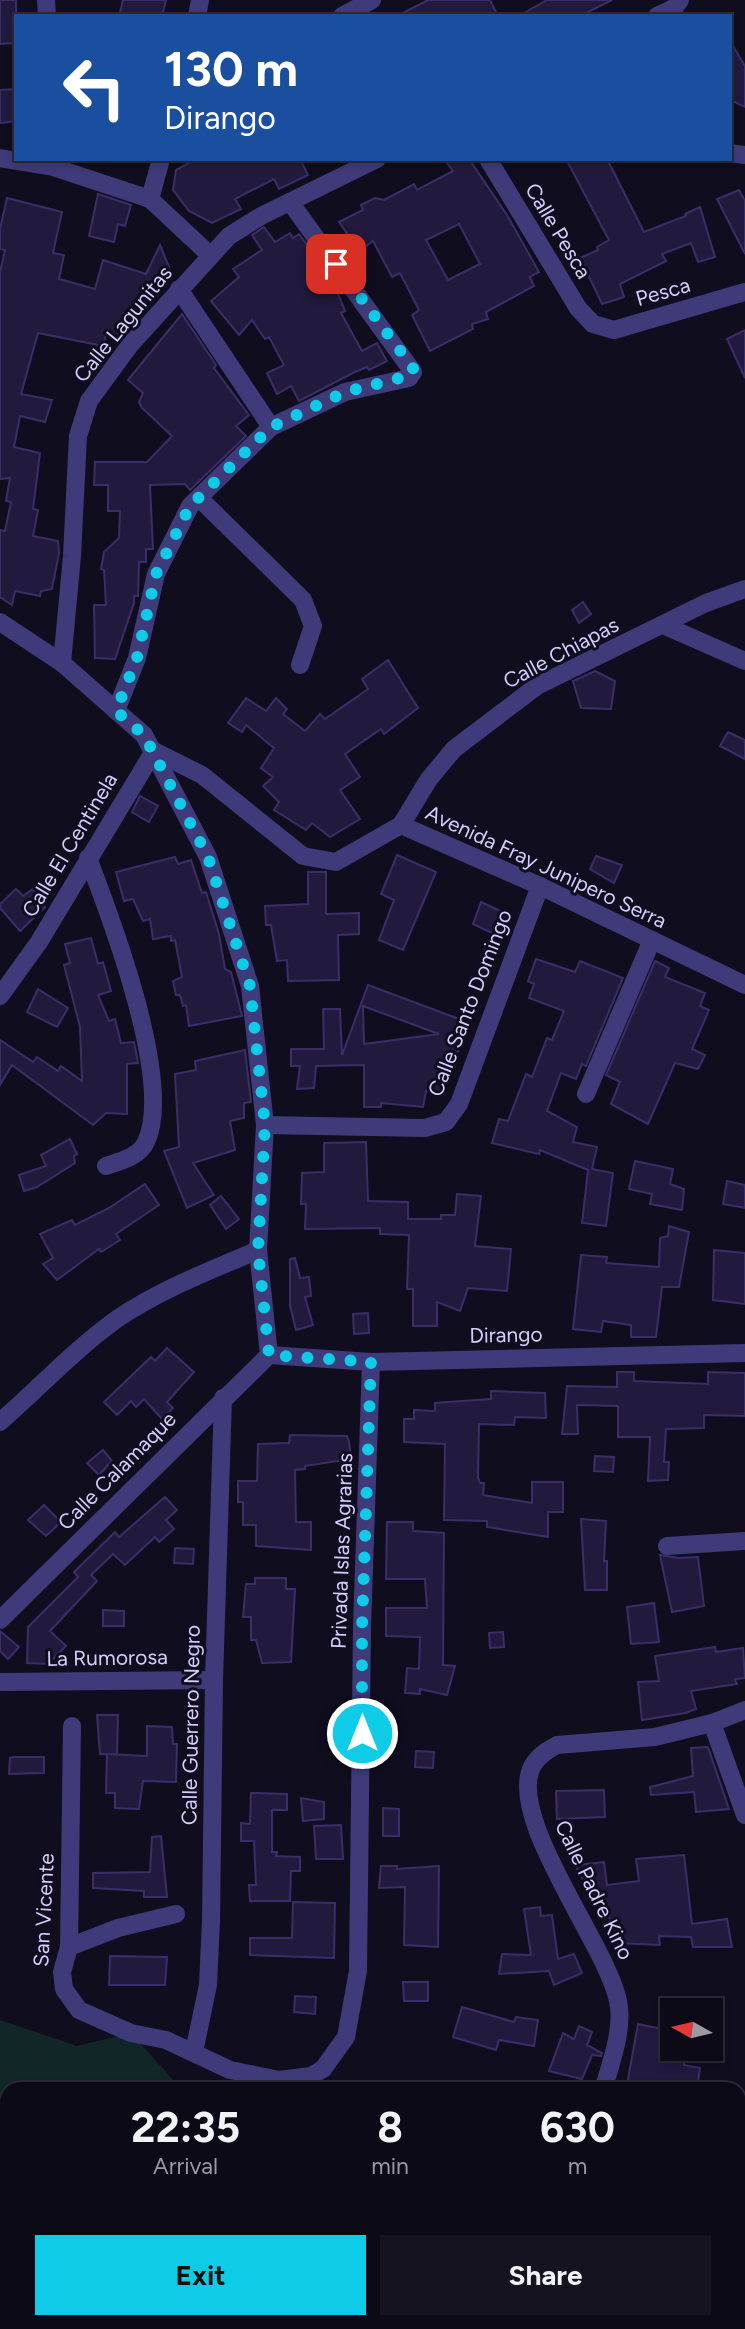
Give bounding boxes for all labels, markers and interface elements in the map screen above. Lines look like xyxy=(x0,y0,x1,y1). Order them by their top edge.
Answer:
text: 130 m xyxy=(164,39,298,98)
icon: left xyxy=(49,42,140,133)
text: Dirango xyxy=(164,99,276,137)
street label: Calle Pesca xyxy=(520,178,597,283)
pin xyxy=(306,234,366,294)
icon: arrive xyxy=(317,245,355,283)
street label: Calle Lagunitas xyxy=(68,260,177,387)
street label: Pesca xyxy=(633,272,693,311)
street label: Calle Chiapas xyxy=(499,612,623,693)
street label: Calle El Centinela xyxy=(17,768,122,921)
street label: Avenida Fray Junipero Serra xyxy=(422,800,671,933)
street label: Calle Santo Domingo xyxy=(422,906,517,1100)
street label: Dirango xyxy=(469,1321,543,1348)
street label: Calle Calamaque xyxy=(52,1406,181,1535)
street label: Privada Islas Agrarias xyxy=(326,1453,357,1649)
street label: Calle Guerrero Negro xyxy=(176,1625,205,1825)
street label: La Rumorosa xyxy=(46,1644,168,1671)
position arrow xyxy=(325,1696,399,1770)
street label: Calle Padre Kino xyxy=(550,1816,639,1964)
street label: San Vicente xyxy=(28,1852,59,1967)
north arrow xyxy=(660,1998,723,2062)
map controls xyxy=(660,1998,723,2061)
text: 22:35 xyxy=(131,2102,240,2153)
text: 8 xyxy=(377,2102,403,2153)
text: 630 xyxy=(540,2102,615,2153)
text: Arrival xyxy=(153,2152,218,2180)
text: min xyxy=(371,2152,409,2180)
text: m xyxy=(568,2152,587,2180)
button: Exit xyxy=(35,2235,366,2315)
button: Share xyxy=(380,2235,711,2315)

